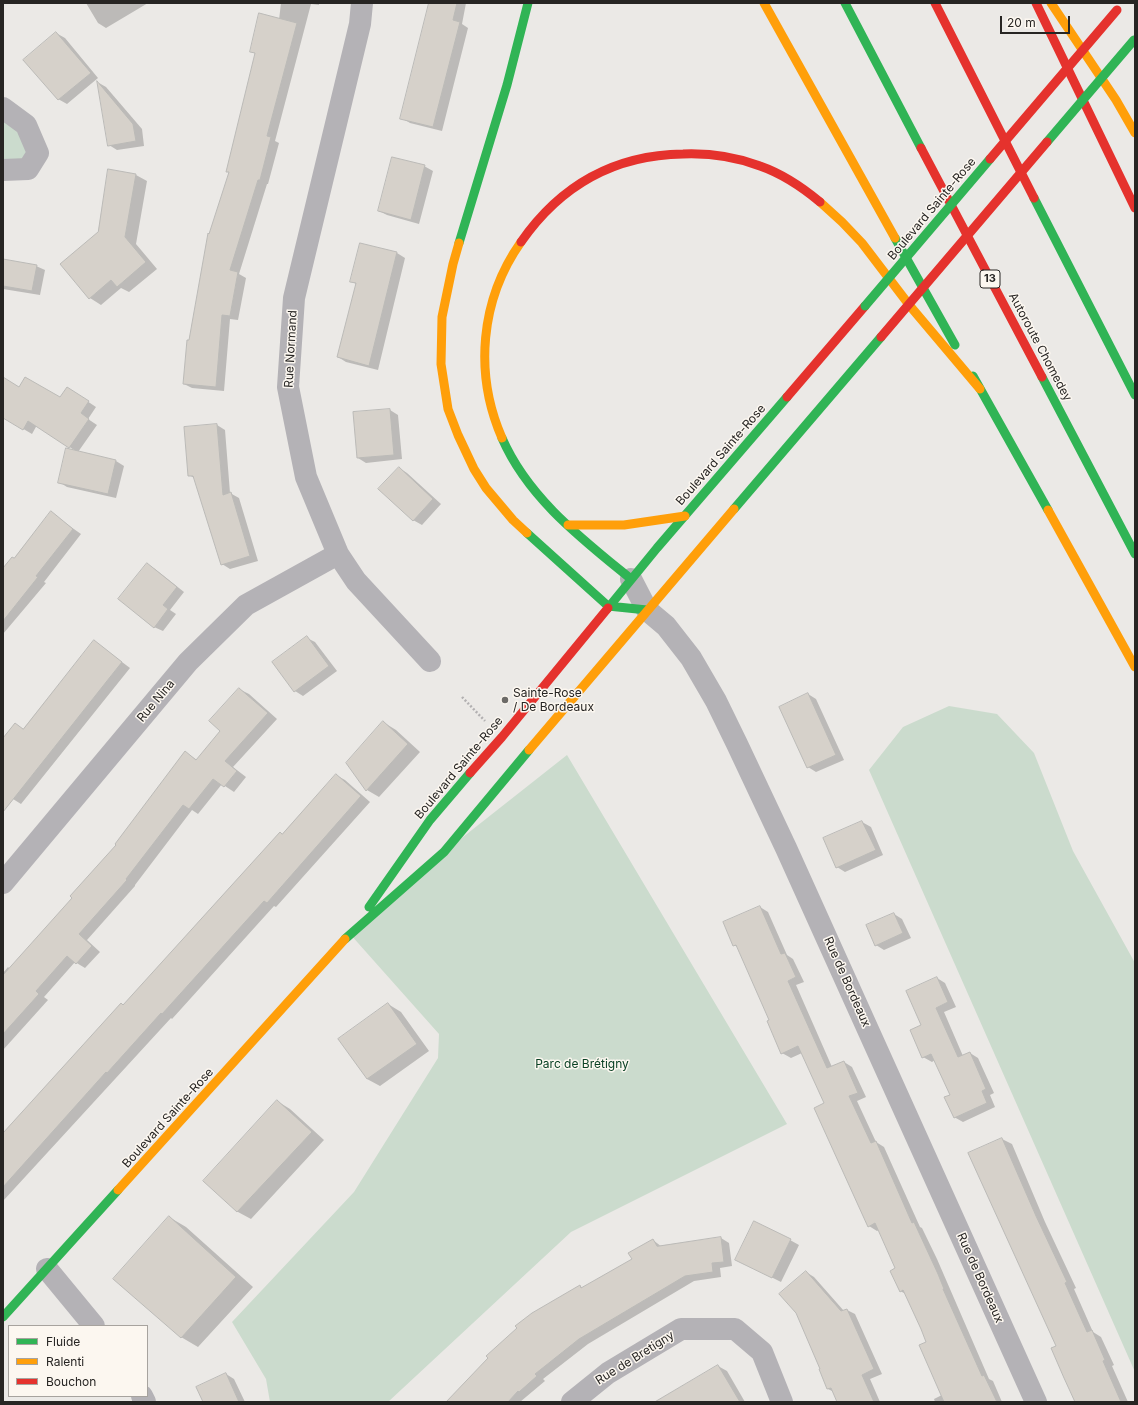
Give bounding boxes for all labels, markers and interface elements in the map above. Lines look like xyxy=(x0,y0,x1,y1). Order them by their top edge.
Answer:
scale bar xyxy=(1002,8,1072,34)
text: 20 m xyxy=(1007,15,1036,30)
street label: Boulevard Sainte-Rose xyxy=(885,155,979,263)
road number: 13 xyxy=(980,270,1000,288)
street label: Autoroute Chomedey xyxy=(1005,290,1075,404)
street label: Rue Normand xyxy=(282,310,300,388)
street label: Boulevard Sainte-Rose xyxy=(673,402,769,508)
street label: Rue Nina xyxy=(134,677,178,725)
place label: Sainte-Rose / De Bordeaux xyxy=(513,686,594,714)
marker: Sainte-Rose / De Bordeaux xyxy=(500,695,510,705)
street label: Boulevard Sainte-Rose xyxy=(412,714,506,822)
street label: Rue de Bordeaux xyxy=(821,935,873,1029)
park label: Parc de Brétigny xyxy=(535,1057,629,1071)
street label: Boulevard Sainte-Rose xyxy=(119,1065,217,1171)
street label: Rue de Bordeaux xyxy=(954,1231,1006,1325)
legend xyxy=(8,1325,148,1397)
street label: Rue de Bretigny xyxy=(593,1328,677,1388)
text: Fluide xyxy=(46,1334,80,1349)
text: Ralenti xyxy=(46,1354,84,1369)
text: Bouchon xyxy=(46,1374,96,1389)

